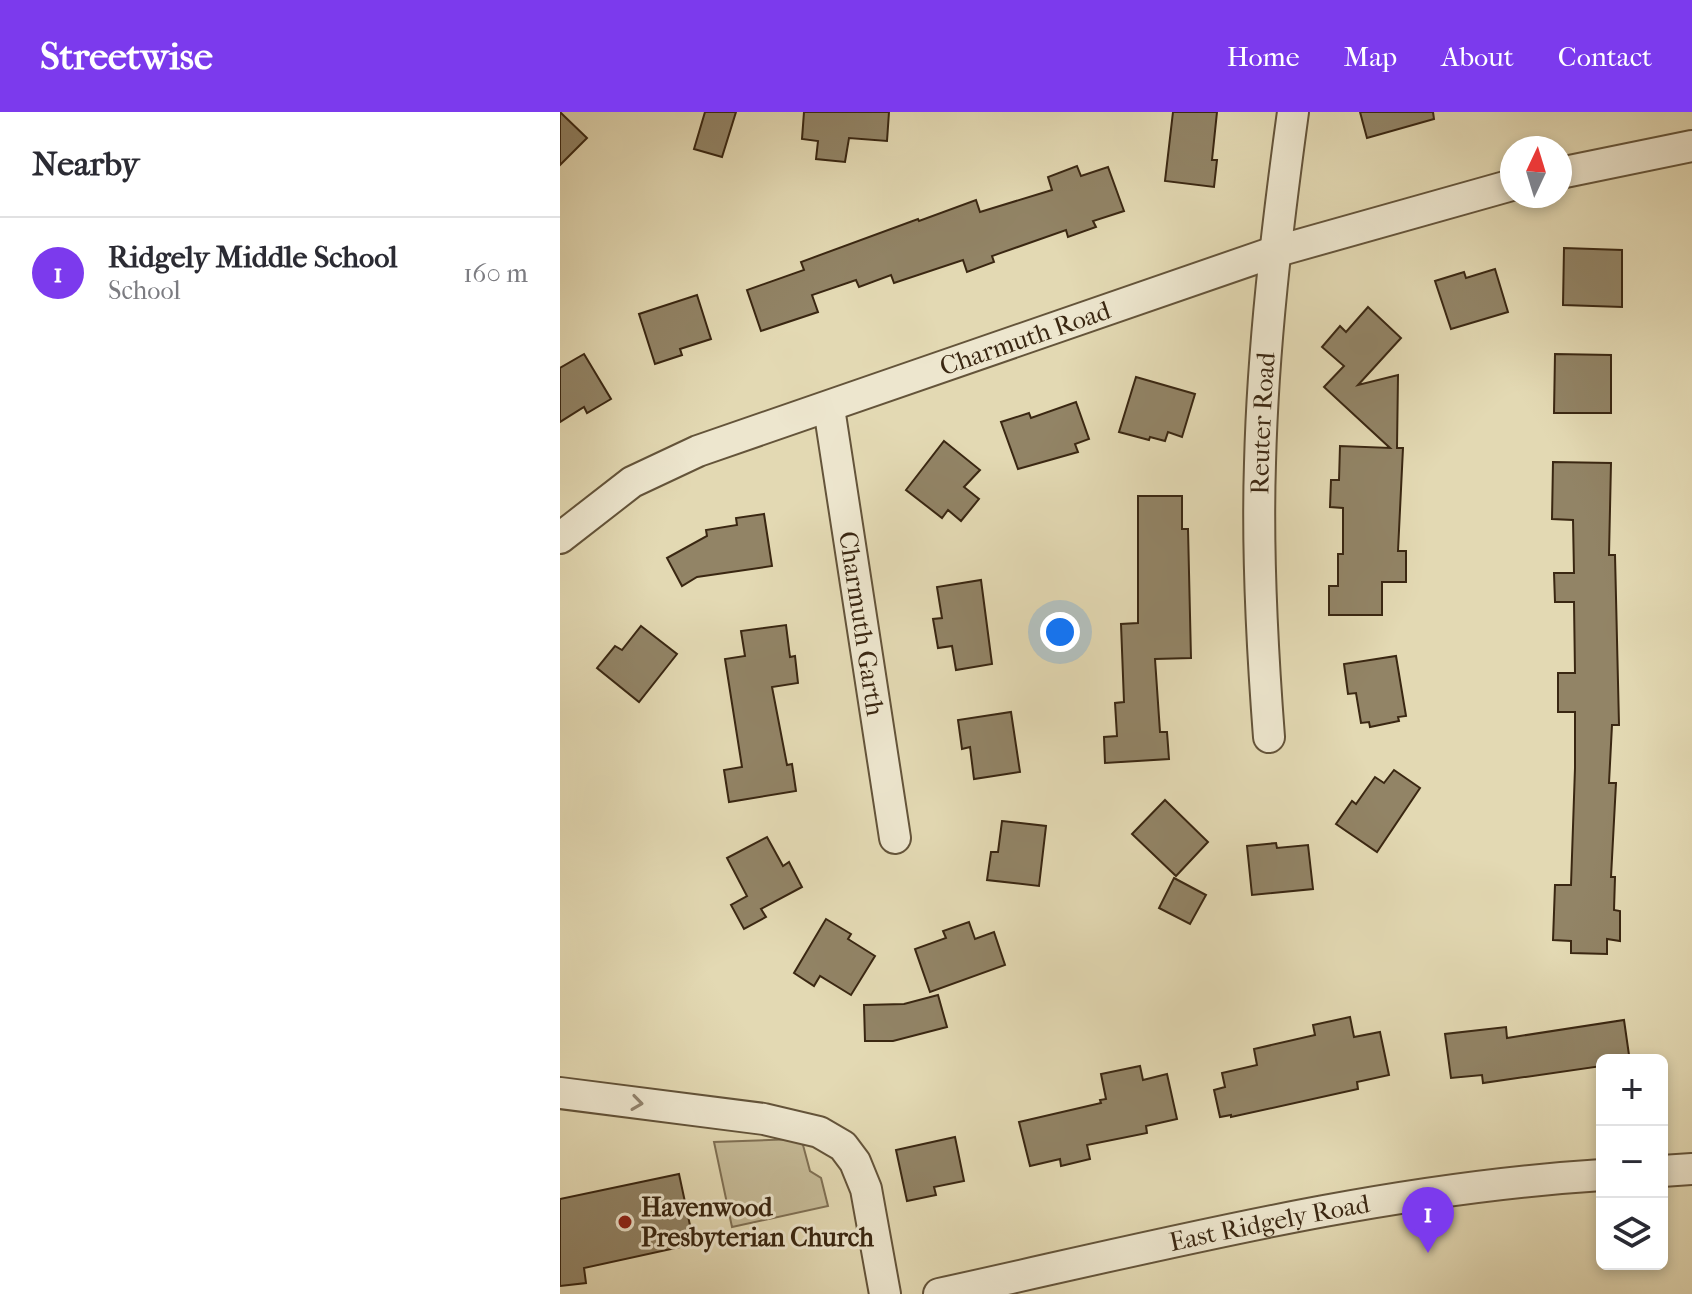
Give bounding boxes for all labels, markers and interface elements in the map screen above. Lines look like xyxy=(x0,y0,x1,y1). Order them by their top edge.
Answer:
text: Streetwise xyxy=(40,34,213,79)
text: Home xyxy=(1227,40,1300,73)
text: Map xyxy=(1344,40,1397,73)
text: About xyxy=(1441,40,1514,73)
text: Contact xyxy=(1558,40,1652,73)
north arrow xyxy=(1500,136,1572,208)
text: Nearby xyxy=(32,144,139,184)
text: Ridgely Middle School xyxy=(108,240,397,275)
text: 1 xyxy=(53,258,63,289)
text: 160 m xyxy=(463,258,528,289)
text: School xyxy=(108,275,181,306)
street label: Charmuth Road xyxy=(935,294,1115,382)
street label: Reuter Road xyxy=(1244,350,1281,495)
street label: Charmuth Garth xyxy=(833,529,892,718)
your location xyxy=(1040,612,1080,652)
map controls xyxy=(1596,1054,1668,1270)
button: + xyxy=(1596,1054,1668,1126)
one-way arrow xyxy=(630,1094,644,1111)
button: − xyxy=(1596,1126,1668,1198)
pin: 1 xyxy=(1402,1187,1454,1253)
street label: East Ridgely Road xyxy=(1166,1188,1373,1258)
place label: Havenwood Presbyterian Church xyxy=(641,1192,874,1253)
button: layers xyxy=(1596,1198,1668,1270)
marker: Havenwood Presbyterian Church xyxy=(616,1213,634,1231)

